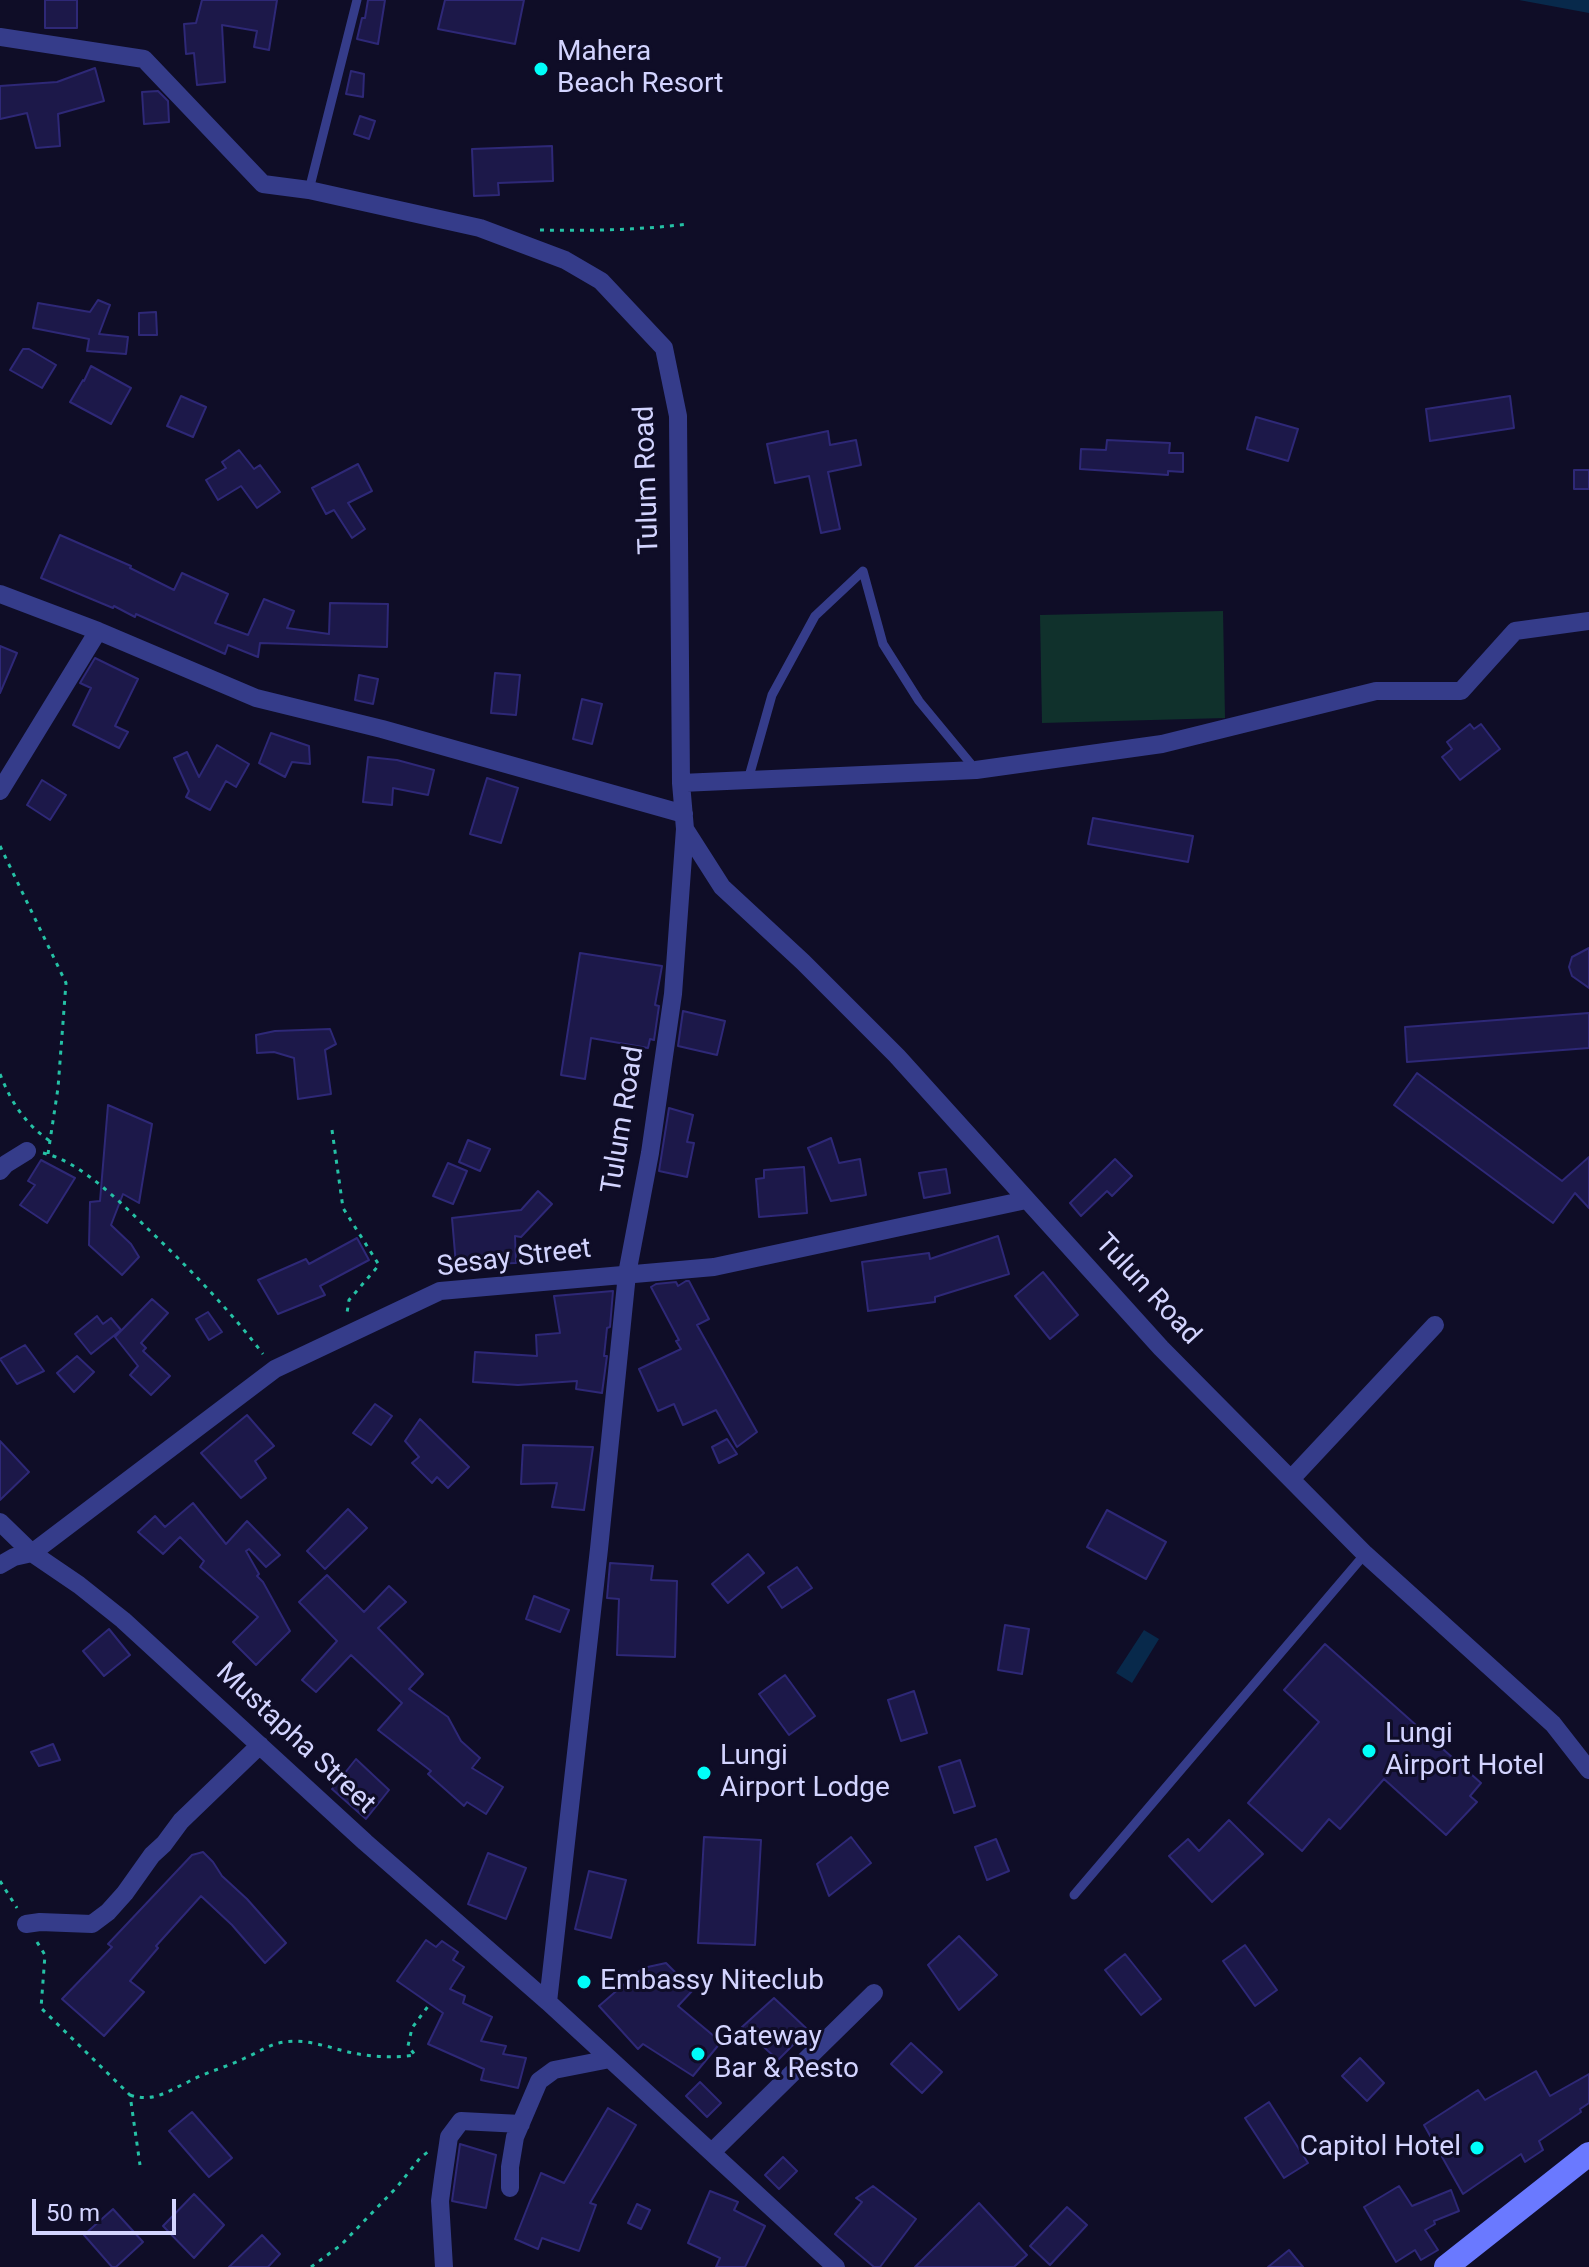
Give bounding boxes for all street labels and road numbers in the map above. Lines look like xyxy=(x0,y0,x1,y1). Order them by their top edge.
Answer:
street label: Tulum Road xyxy=(629,405,667,555)
street label: Tulum Road xyxy=(596,1044,652,1196)
street label: Tulun Road xyxy=(1087,1227,1207,1353)
street label: Sesay Street xyxy=(435,1233,593,1285)
street label: Mustapha Street xyxy=(208,1656,382,1822)

